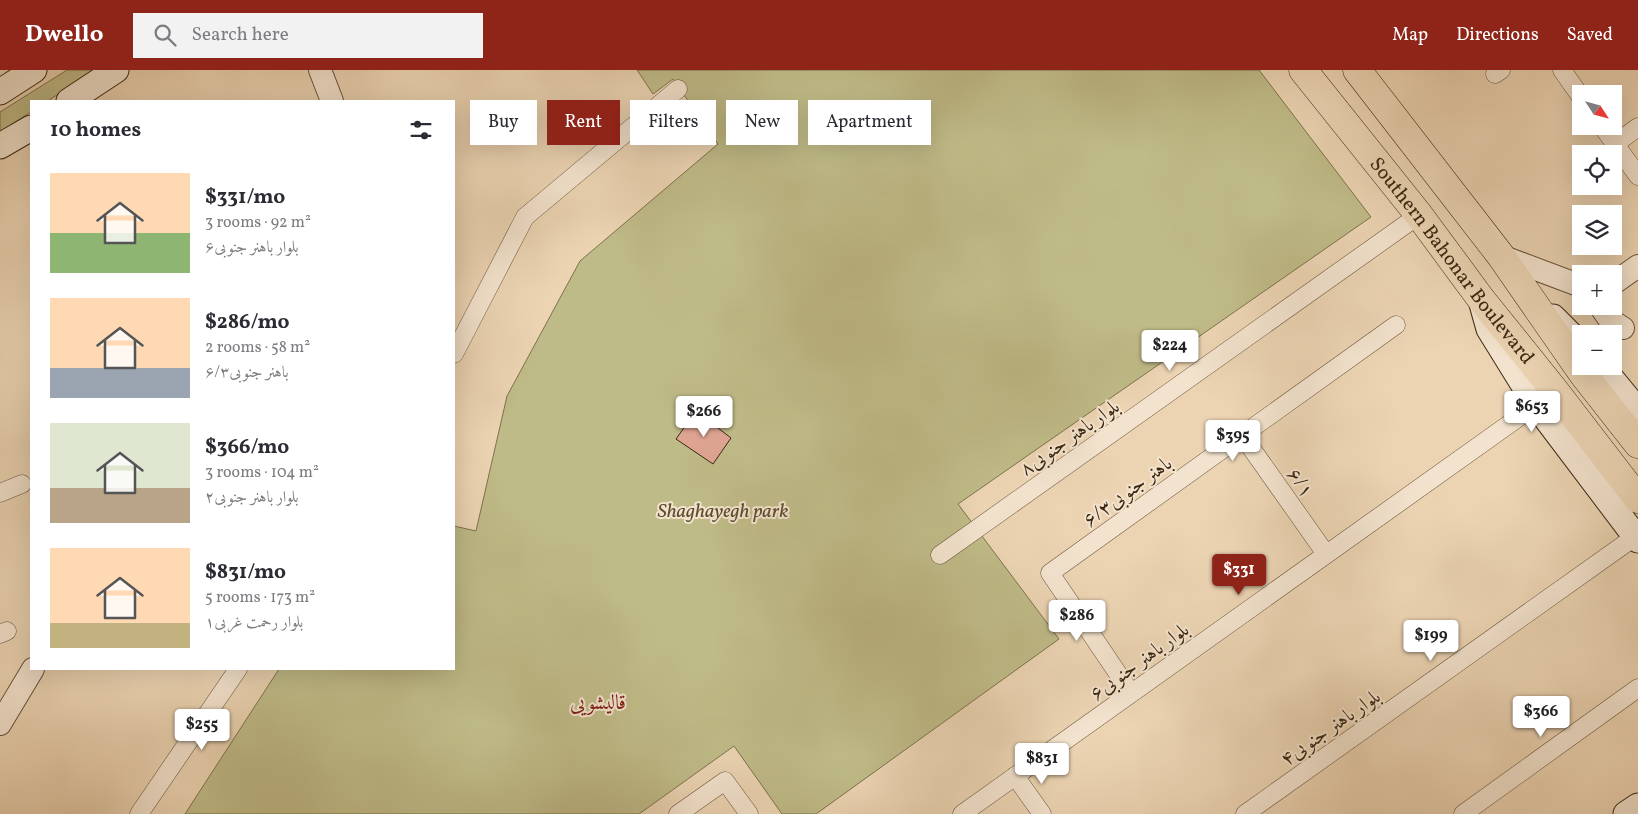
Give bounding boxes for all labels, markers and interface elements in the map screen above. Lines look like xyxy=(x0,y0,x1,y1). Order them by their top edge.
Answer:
search box xyxy=(133,13,483,58)
text: Dwello xyxy=(25,18,103,52)
icon: search xyxy=(151,21,179,49)
text: Search here xyxy=(191,22,289,48)
text: Map xyxy=(1392,23,1428,48)
text: Directions xyxy=(1456,23,1539,48)
text: Saved xyxy=(1567,23,1613,48)
north arrow xyxy=(1572,85,1622,135)
map controls xyxy=(1572,85,1622,375)
chip: Buy xyxy=(470,100,537,145)
chip: Rent xyxy=(547,100,620,145)
chip: Filters xyxy=(630,100,716,145)
chip: New xyxy=(726,100,798,145)
chip: Apartment xyxy=(808,100,931,145)
text: 10 homes xyxy=(50,116,141,145)
icon: filters xyxy=(407,116,435,144)
button: locate xyxy=(1572,145,1622,195)
street label: Southern Bahonar Boulevard xyxy=(1362,152,1540,371)
text: $331/mo xyxy=(205,183,285,212)
icon: home xyxy=(90,193,150,253)
button: layers xyxy=(1572,205,1622,255)
text: 3 rooms · 92 m² xyxy=(205,212,311,234)
text: بلوار باهنر جنوبی۶ xyxy=(205,237,299,259)
button: + xyxy=(1572,265,1622,315)
text: $286/mo xyxy=(205,308,289,337)
icon: home xyxy=(90,318,150,378)
button: − xyxy=(1572,325,1622,375)
pin: $224 xyxy=(1140,330,1200,372)
text: $224 xyxy=(1152,335,1188,357)
text: 2 rooms · 58 m² xyxy=(205,337,310,359)
text: ۶/۳باهنر جنوبی xyxy=(205,362,288,384)
pin: $653 xyxy=(1502,390,1562,433)
street label: ۸بلوار باهنر جنوبی xyxy=(1014,394,1126,484)
pin: $266 xyxy=(674,396,734,438)
text: $653 xyxy=(1515,396,1549,418)
text: $266 xyxy=(687,401,721,423)
pin: $395 xyxy=(1203,420,1263,462)
text: $395 xyxy=(1216,425,1250,447)
text: $366/mo xyxy=(205,433,289,462)
icon: home xyxy=(90,443,150,503)
street label: ۶/۳باهنر جنوبی xyxy=(1078,451,1179,535)
text: 3 rooms · 104 m² xyxy=(205,462,319,484)
street label: ۶/۱ xyxy=(1279,463,1320,504)
text: بلوار باهنر جنوبی۲ xyxy=(205,487,299,509)
park label: Shaghayegh park xyxy=(657,498,789,526)
pin: $331 xyxy=(1209,554,1269,596)
text: $831/mo xyxy=(205,558,286,587)
text: $331 xyxy=(1223,559,1255,581)
icon: home xyxy=(90,568,150,628)
text: 5 rooms · 173 m² xyxy=(205,587,315,609)
pin: $286 xyxy=(1047,600,1107,642)
text: $286 xyxy=(1060,605,1094,627)
text: بلوار رحمت غربی۱ xyxy=(205,612,303,634)
street label: بلوار باهنر جنوبی۶ xyxy=(1085,617,1196,708)
pin: $199 xyxy=(1401,620,1461,662)
text: $199 xyxy=(1414,625,1448,647)
street label: بلوار باهنر جنوبی۴ xyxy=(1275,684,1387,774)
district label: قالیشویی xyxy=(570,689,626,718)
pin: $366 xyxy=(1511,696,1571,738)
text: $366 xyxy=(1524,701,1558,723)
pin: $255 xyxy=(172,708,232,751)
text: $255 xyxy=(186,714,218,736)
pin: $831 xyxy=(1012,742,1072,785)
text: $831 xyxy=(1026,748,1058,770)

